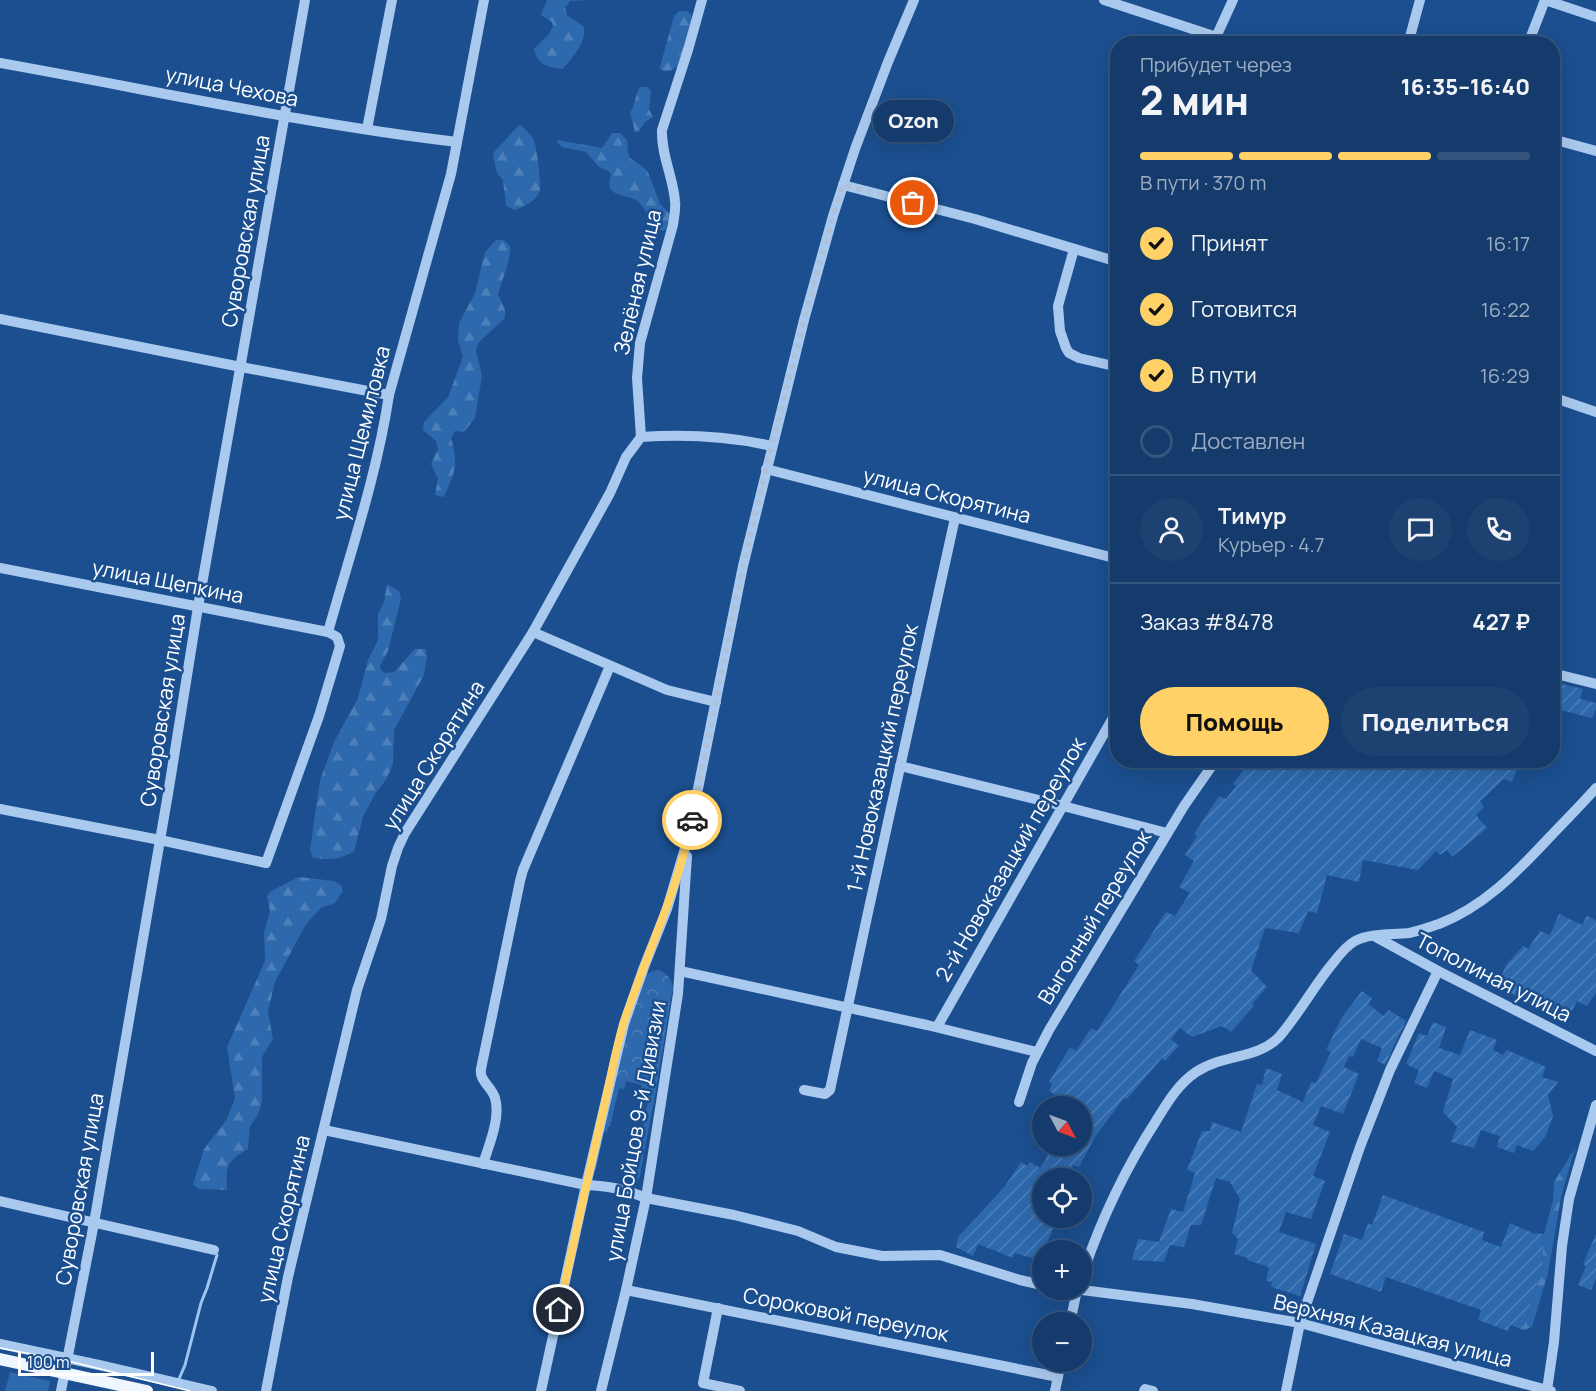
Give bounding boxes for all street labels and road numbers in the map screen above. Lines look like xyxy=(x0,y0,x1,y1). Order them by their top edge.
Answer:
street label: улица Чехова xyxy=(163,59,301,113)
street label: Суворовская улица xyxy=(214,133,276,329)
street label: Зелёная улица xyxy=(607,207,667,357)
street label: улица Щемиловка xyxy=(326,343,396,523)
street label: улица Скорятина xyxy=(860,461,1034,529)
street label: улица Щепкина xyxy=(90,553,246,609)
street label: Суворовская улица xyxy=(133,612,191,808)
street label: 1-й Новоказацкий переулок xyxy=(840,621,924,895)
street label: улица Скорятина xyxy=(376,675,490,835)
street label: 2-й Новоказацкий переулок xyxy=(928,731,1092,986)
street label: Выгонный переулок xyxy=(1031,824,1157,1009)
street label: Тополиная улица xyxy=(1412,926,1576,1028)
street label: улица Бойцов 9-й Дивизии xyxy=(598,998,672,1264)
street label: Суворовская улица xyxy=(48,1091,110,1287)
street label: улица Скорятина xyxy=(250,1132,316,1306)
street label: Сороковой переулок xyxy=(741,1280,952,1348)
street label: Верхняя Казацкая улица xyxy=(1271,1287,1515,1373)

